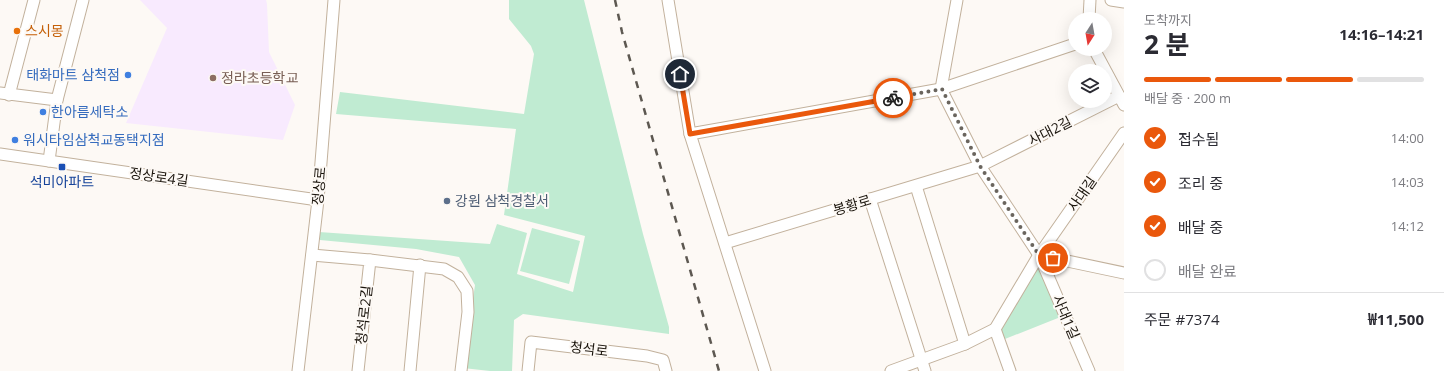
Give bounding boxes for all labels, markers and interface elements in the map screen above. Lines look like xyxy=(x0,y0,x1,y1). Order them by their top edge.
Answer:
text: 도착까지 xyxy=(1144,11,1192,29)
north arrow xyxy=(1068,12,1112,56)
map controls xyxy=(1068,12,1112,108)
place label: 스시몽 xyxy=(25,21,64,40)
text: 14:16–14:21 xyxy=(1339,24,1424,44)
marker: 스시몽 xyxy=(12,26,22,36)
text: 2 분 xyxy=(1144,26,1190,62)
pin xyxy=(663,57,697,91)
icon: home xyxy=(669,63,691,85)
button: layers xyxy=(1068,64,1112,108)
place label: 태화마트 삼척점 xyxy=(26,65,120,84)
place label: 정라초등학교 xyxy=(221,68,298,87)
marker: 태화마트 삼척점 xyxy=(123,70,133,80)
marker: 정라초등학교 xyxy=(208,73,218,83)
courier xyxy=(873,78,913,118)
icon: bike xyxy=(882,87,904,109)
text: 배달 중 · 200 m xyxy=(1144,89,1231,107)
place label: 한아름세탁소 xyxy=(51,102,128,121)
marker: 한아름세탁소 xyxy=(38,107,48,117)
street label: 사대2길 xyxy=(1025,111,1075,150)
icon: check xyxy=(1144,127,1166,149)
text: 접수됨 xyxy=(1178,129,1219,149)
text: 14:00 xyxy=(1391,129,1424,147)
place label: 워시타임삼척교동택지점 xyxy=(23,130,165,149)
marker: 워시타임삼척교동택지점 xyxy=(10,135,20,145)
marker: 석미아파트 xyxy=(57,162,67,172)
street label: 정상로4길 xyxy=(128,163,190,190)
street label: 정상로 xyxy=(307,166,330,206)
icon: check xyxy=(1144,171,1166,193)
place label: 석미아파트 xyxy=(30,172,94,191)
street label: 사대길 xyxy=(1063,172,1100,215)
text: 조리 중 xyxy=(1178,173,1223,193)
text: 14:03 xyxy=(1391,173,1424,191)
street label: 봉황로 xyxy=(831,190,873,219)
place label: 강원 삼척경찰서 xyxy=(455,191,549,210)
marker: 강원 삼척경찰서 xyxy=(442,196,452,206)
icon: check xyxy=(1144,215,1166,237)
text: 배달 중 xyxy=(1178,217,1223,237)
text: 14:12 xyxy=(1391,217,1424,235)
pin xyxy=(1036,241,1070,275)
icon: bag xyxy=(1042,247,1064,269)
text: 배달 완료 xyxy=(1178,261,1237,281)
street label: 청석로2길 xyxy=(351,284,376,346)
street label: 사대1길 xyxy=(1049,292,1084,342)
text: 주문 #7374 xyxy=(1144,309,1220,329)
text: ₩11,500 xyxy=(1368,309,1424,329)
street label: 청석로 xyxy=(569,337,610,360)

